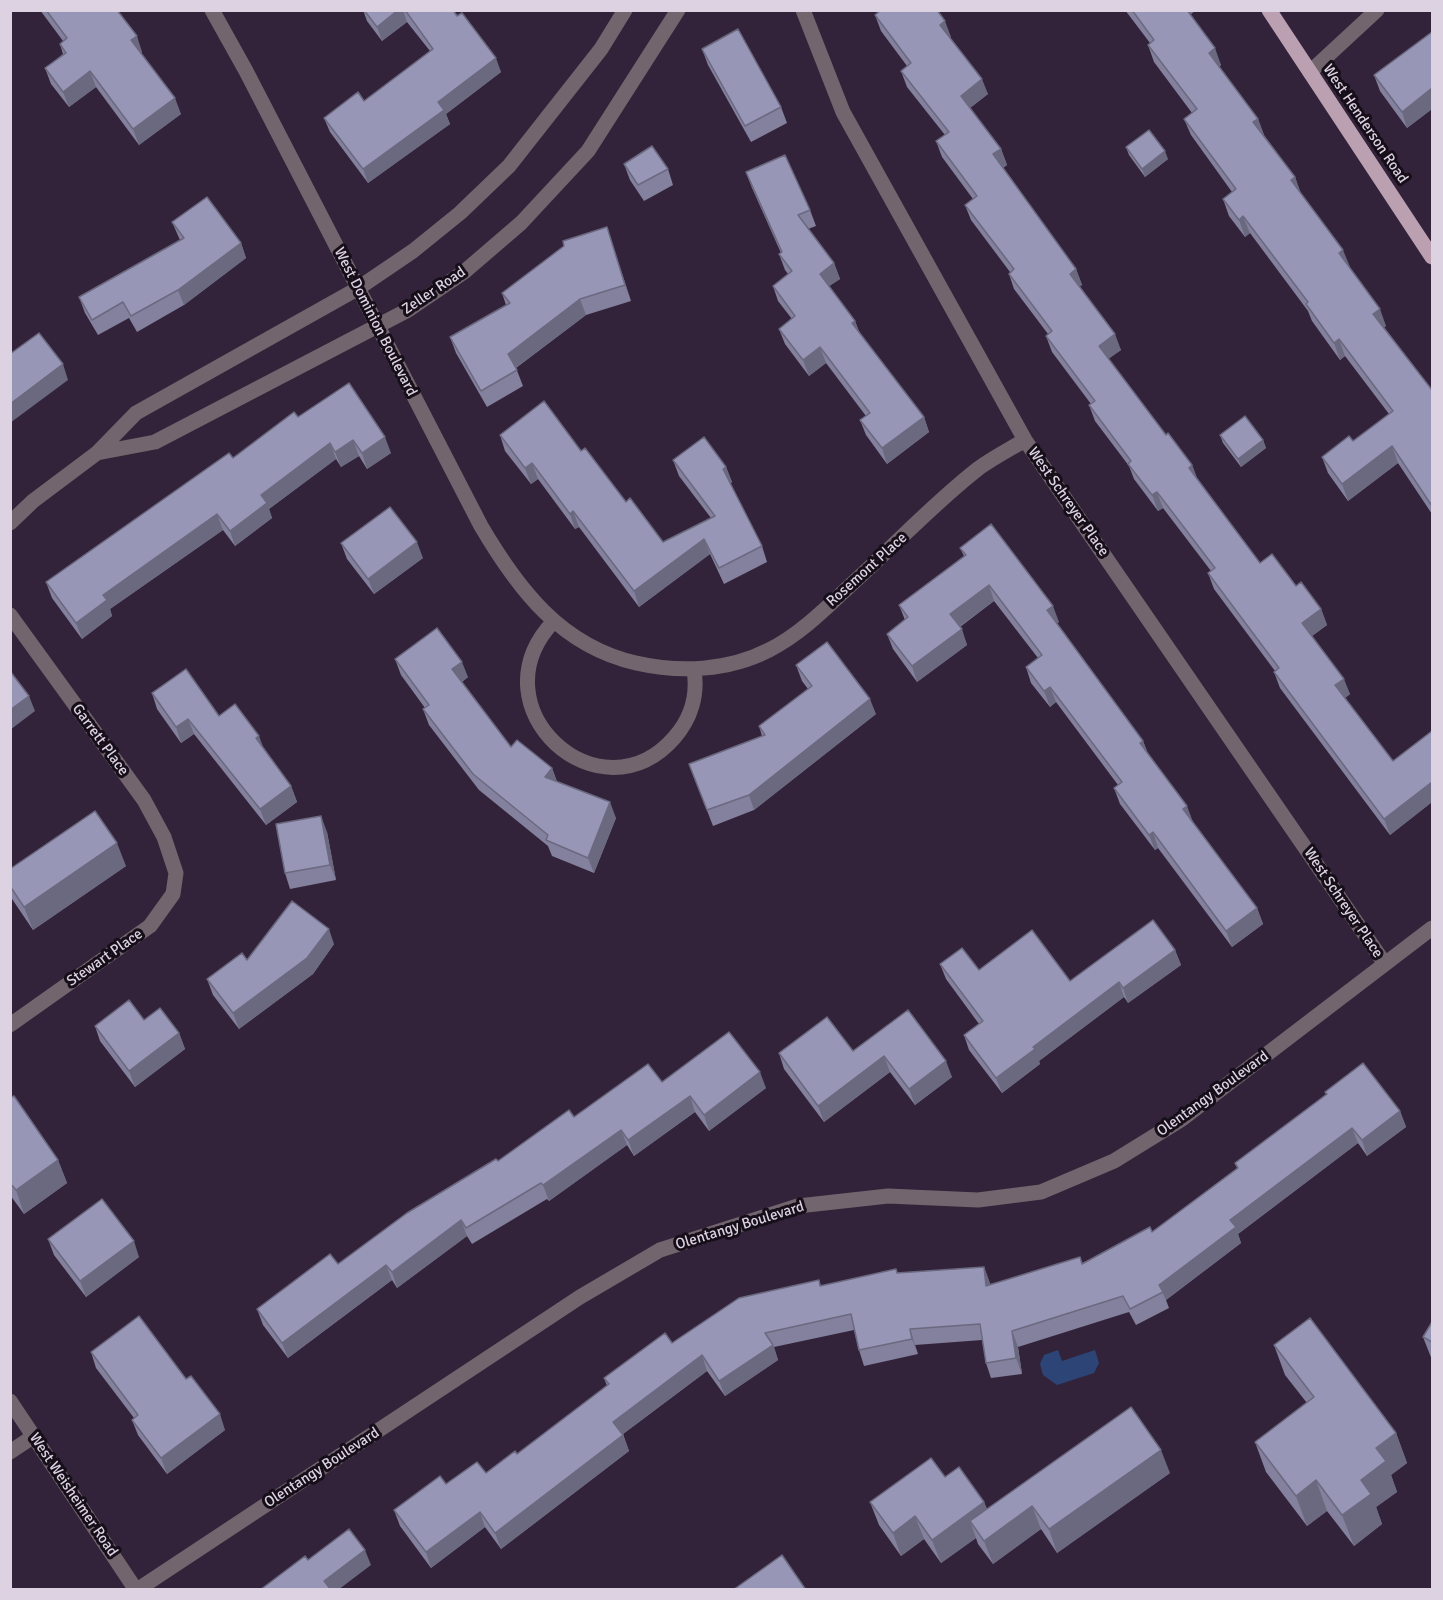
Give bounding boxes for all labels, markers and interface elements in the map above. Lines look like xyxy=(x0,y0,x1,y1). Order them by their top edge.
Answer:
street label: West Henderson Road xyxy=(1319,61,1411,187)
street label: West Dominion Boulevard xyxy=(330,245,420,399)
street label: Zeller Road xyxy=(399,263,469,319)
street label: West Schreyer Place xyxy=(1024,444,1112,560)
street label: Rosemont Place xyxy=(823,529,911,611)
street label: Garrett Place xyxy=(68,701,132,779)
street label: West Schreyer Place xyxy=(1299,844,1387,962)
street label: Stewart Place xyxy=(64,925,146,991)
street label: Olentangy Boulevard xyxy=(1154,1047,1272,1141)
street label: Olentangy Boulevard xyxy=(674,1198,806,1254)
street label: Olentangy Boulevard xyxy=(261,1424,383,1512)
street label: West Weisheimer Road xyxy=(25,1430,121,1560)

